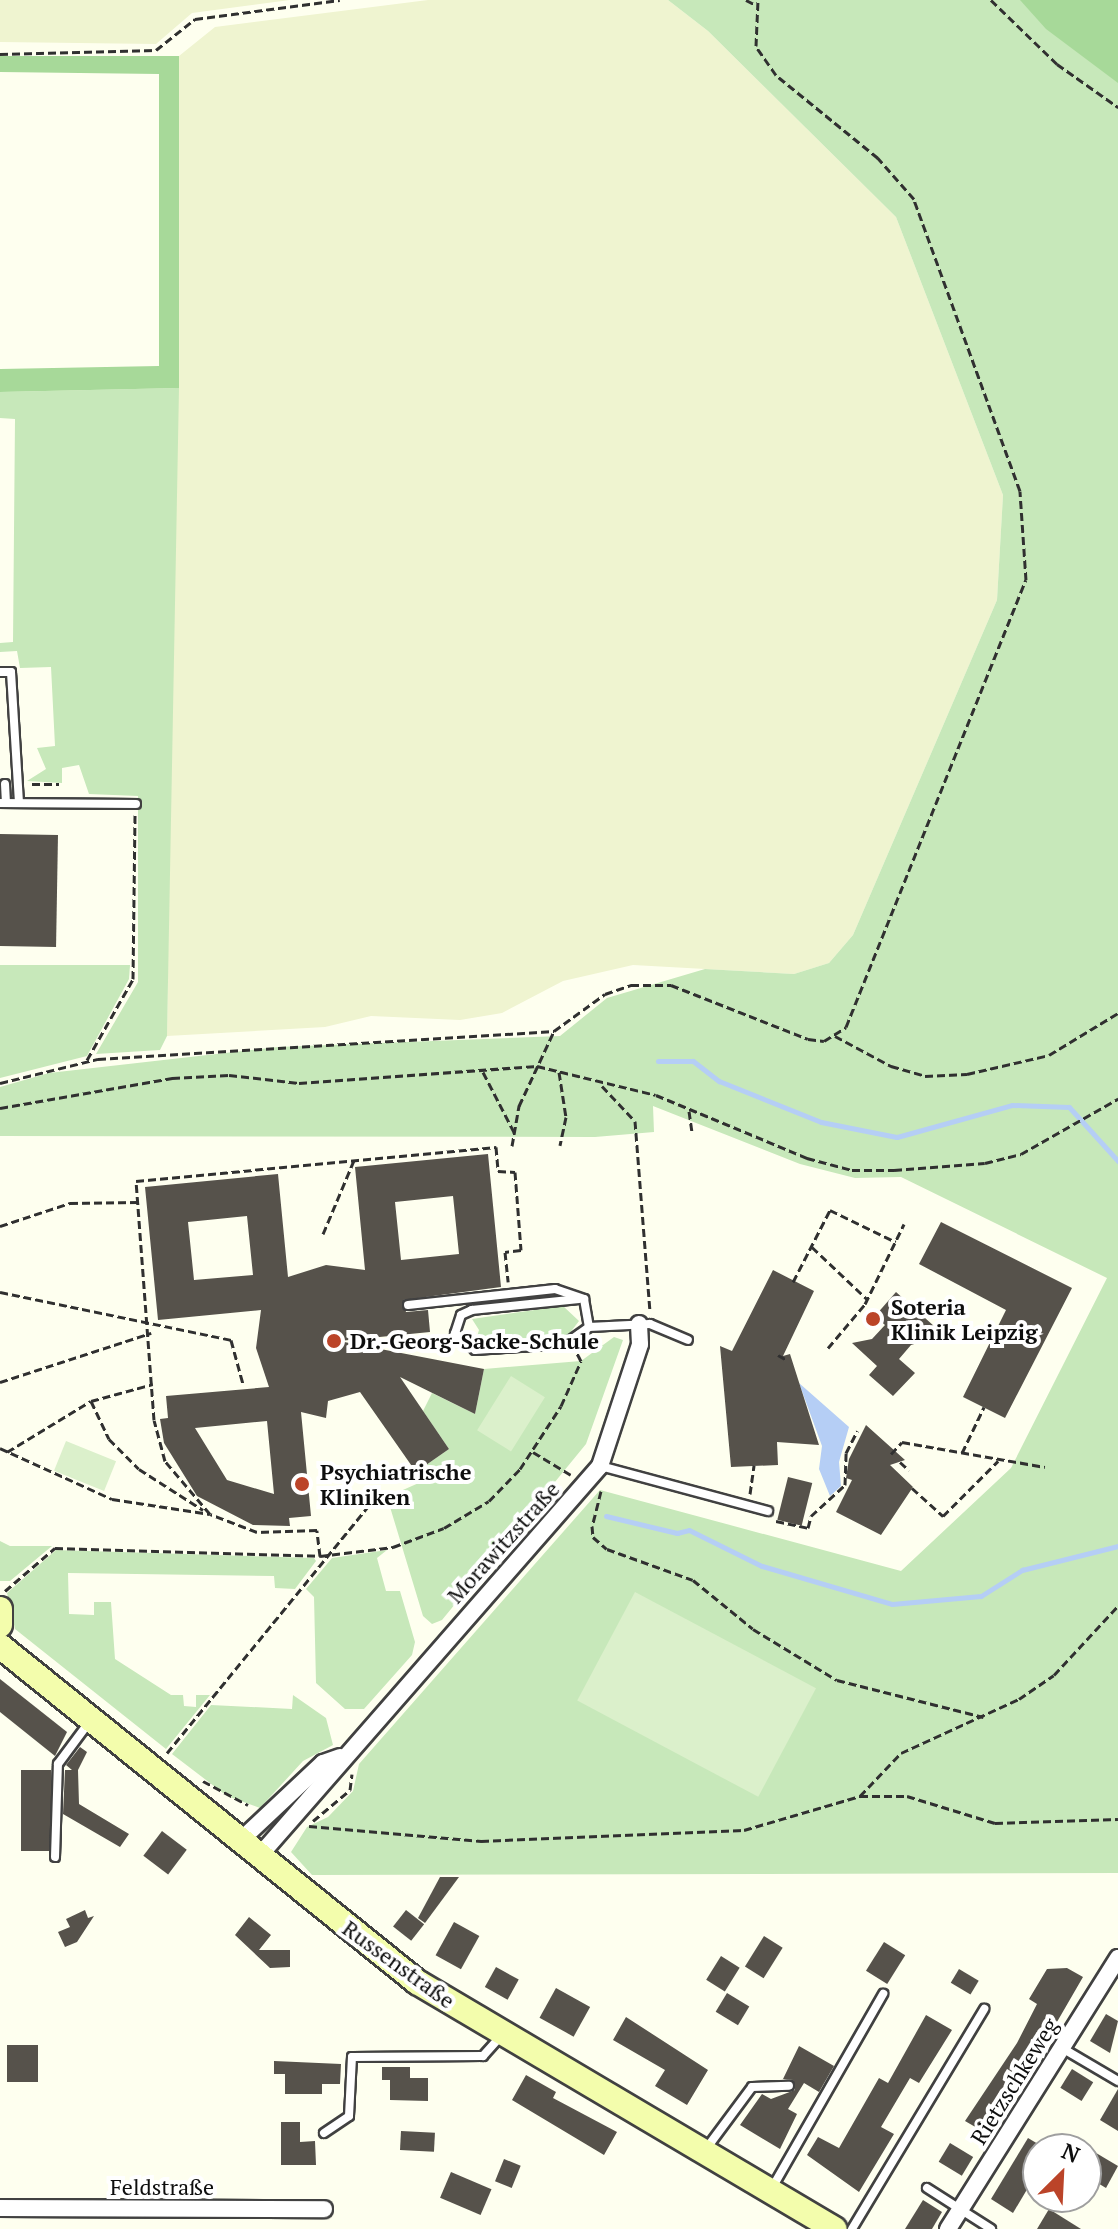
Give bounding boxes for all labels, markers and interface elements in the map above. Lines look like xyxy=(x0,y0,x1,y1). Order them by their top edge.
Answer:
place label: Soteria Klinik Leipzig xyxy=(891,1293,1038,1344)
marker: Soteria Klinik Leipzig xyxy=(862,1308,884,1330)
place label: Dr.-Georg-Sacke-Schule xyxy=(350,1328,599,1354)
marker: Dr.-Georg-Sacke-Schule xyxy=(325,1332,343,1350)
place label: Psychiatrische Kliniken xyxy=(320,1458,472,1510)
marker: Psychiatrische Kliniken xyxy=(291,1473,313,1495)
street label: Morawitzstraße xyxy=(441,1476,565,1608)
street label: Russenstraße xyxy=(338,1914,460,2014)
street label: Rietzschkeweg xyxy=(965,2013,1063,2149)
north arrow xyxy=(1022,2133,1102,2213)
text: N xyxy=(1058,2136,1085,2169)
street label: Feldstraße xyxy=(110,2174,214,2200)

